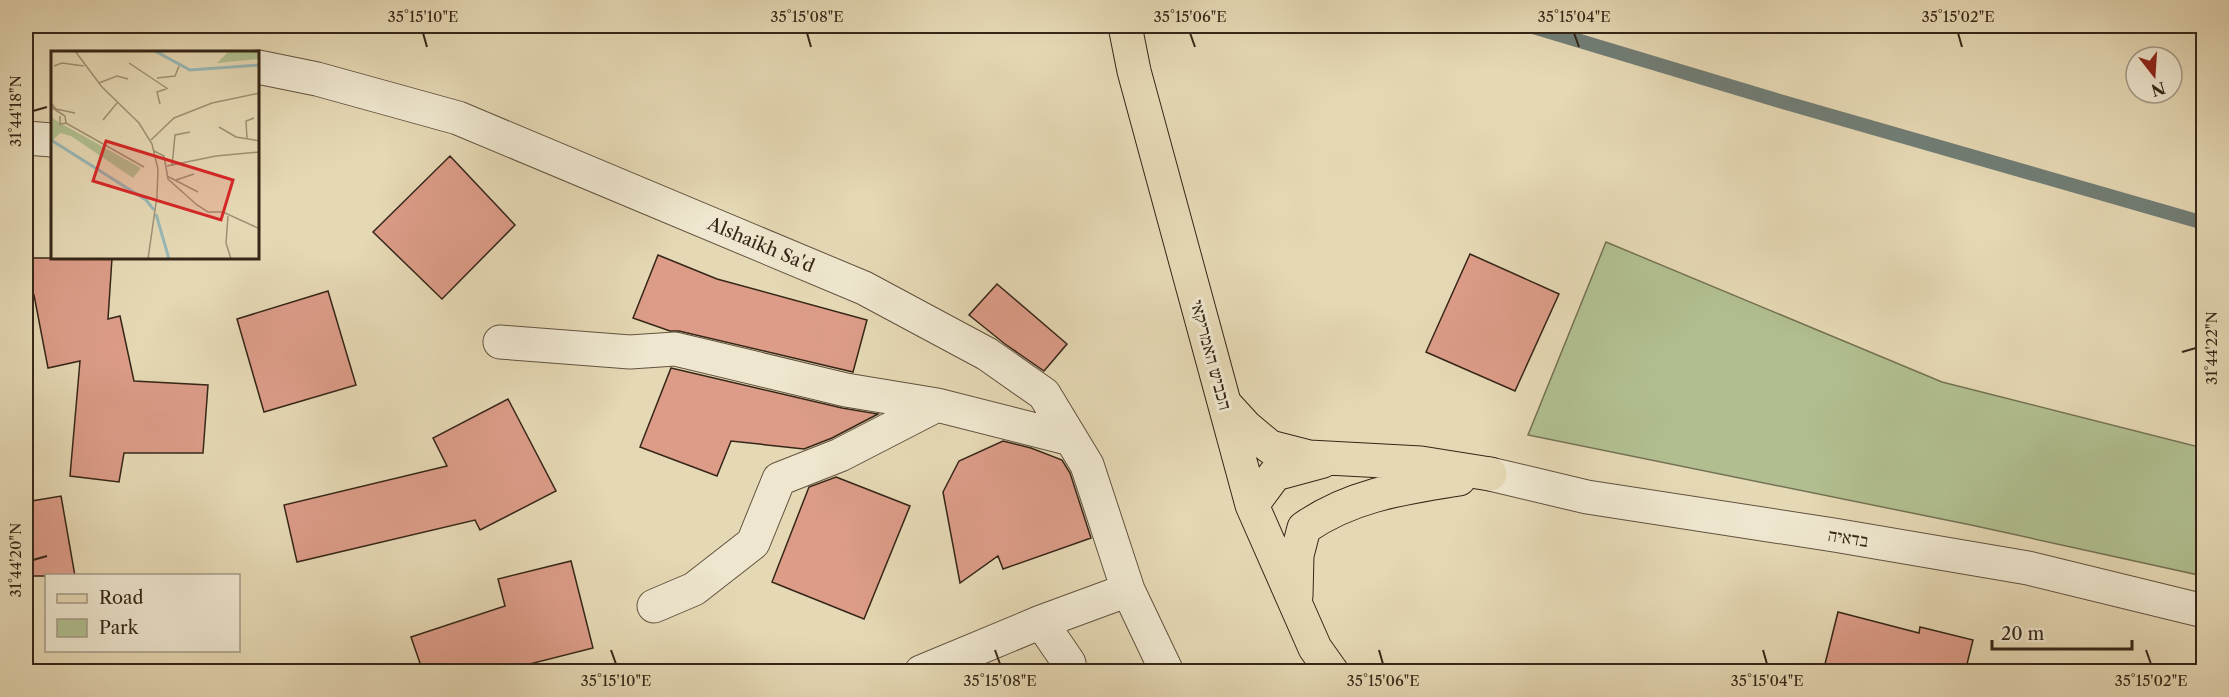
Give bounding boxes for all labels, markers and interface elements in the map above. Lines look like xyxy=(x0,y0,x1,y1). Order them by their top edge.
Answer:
text: 35°15'10"E xyxy=(388,7,458,26)
text: 35°15'08"E xyxy=(770,7,844,26)
text: 35°15'06"E xyxy=(1154,7,1226,26)
text: 35°15'04"E xyxy=(1538,7,1610,26)
text: 35°15'02"E xyxy=(1921,7,1995,26)
north arrow xyxy=(2124,45,2184,105)
inset map xyxy=(51,51,260,260)
text: 31°44'18"N xyxy=(6,75,25,147)
text: N xyxy=(2149,78,2168,101)
street label: Alshaikh Sa'd xyxy=(703,212,818,277)
street label: הכביש האמריקאי xyxy=(1186,297,1236,413)
text: 31°44'22"N xyxy=(2202,311,2221,385)
text: 31°44'20"N xyxy=(6,523,25,597)
street label: בדאיה xyxy=(1826,524,1870,552)
legend xyxy=(45,574,240,652)
text: Road xyxy=(99,587,144,609)
scale bar xyxy=(1992,613,2132,651)
text: Park xyxy=(99,617,140,639)
text: 20 m xyxy=(2001,623,2045,645)
text: 35°15'10"E xyxy=(581,671,651,690)
text: 35°15'08"E xyxy=(963,671,1037,690)
text: 35°15'06"E xyxy=(1347,671,1419,690)
text: 35°15'04"E xyxy=(1731,671,1803,690)
text: 35°15'02"E xyxy=(2114,671,2188,690)

